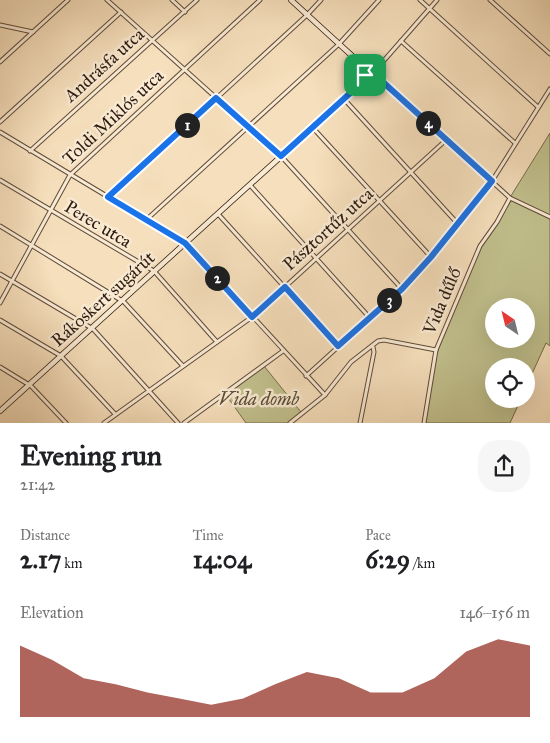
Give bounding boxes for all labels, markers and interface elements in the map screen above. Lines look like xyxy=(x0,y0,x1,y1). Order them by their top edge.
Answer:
street label: Andrásfa utca xyxy=(59,23,149,107)
pin xyxy=(344,54,386,96)
icon: arrive xyxy=(351,61,379,89)
street label: Toldi Miklós utca xyxy=(58,64,168,169)
pin: 4 xyxy=(416,110,440,136)
pin: 1 xyxy=(174,112,200,138)
text: 4 xyxy=(425,115,432,132)
text: 1 xyxy=(185,117,190,134)
street label: Pásztortűz utca xyxy=(278,182,378,275)
street label: Perec utca xyxy=(61,195,136,253)
street label: Rákoskert sugárút xyxy=(47,246,160,352)
street label: Vida dűlő xyxy=(418,264,466,339)
pin: 2 xyxy=(204,266,230,290)
text: 2 xyxy=(214,270,221,287)
pin: 3 xyxy=(376,288,402,312)
text: 3 xyxy=(387,292,392,309)
north arrow xyxy=(485,298,535,348)
map controls xyxy=(485,298,535,408)
button: locate xyxy=(485,358,535,408)
park label: Vida domb xyxy=(219,388,300,410)
text: Evening run xyxy=(20,438,162,473)
button: share xyxy=(478,440,530,492)
text: 21:42 xyxy=(20,475,55,494)
text: Distance xyxy=(20,527,70,544)
text: Time xyxy=(193,527,224,544)
text: Pace xyxy=(365,527,391,544)
text: 2.17 xyxy=(20,544,61,575)
text: 14:04 xyxy=(193,544,251,575)
text: 6:29 xyxy=(365,544,410,575)
text: km xyxy=(61,555,83,572)
text: /km xyxy=(410,555,435,572)
text: Elevation xyxy=(20,603,84,622)
text: 146–156 m xyxy=(459,603,530,622)

